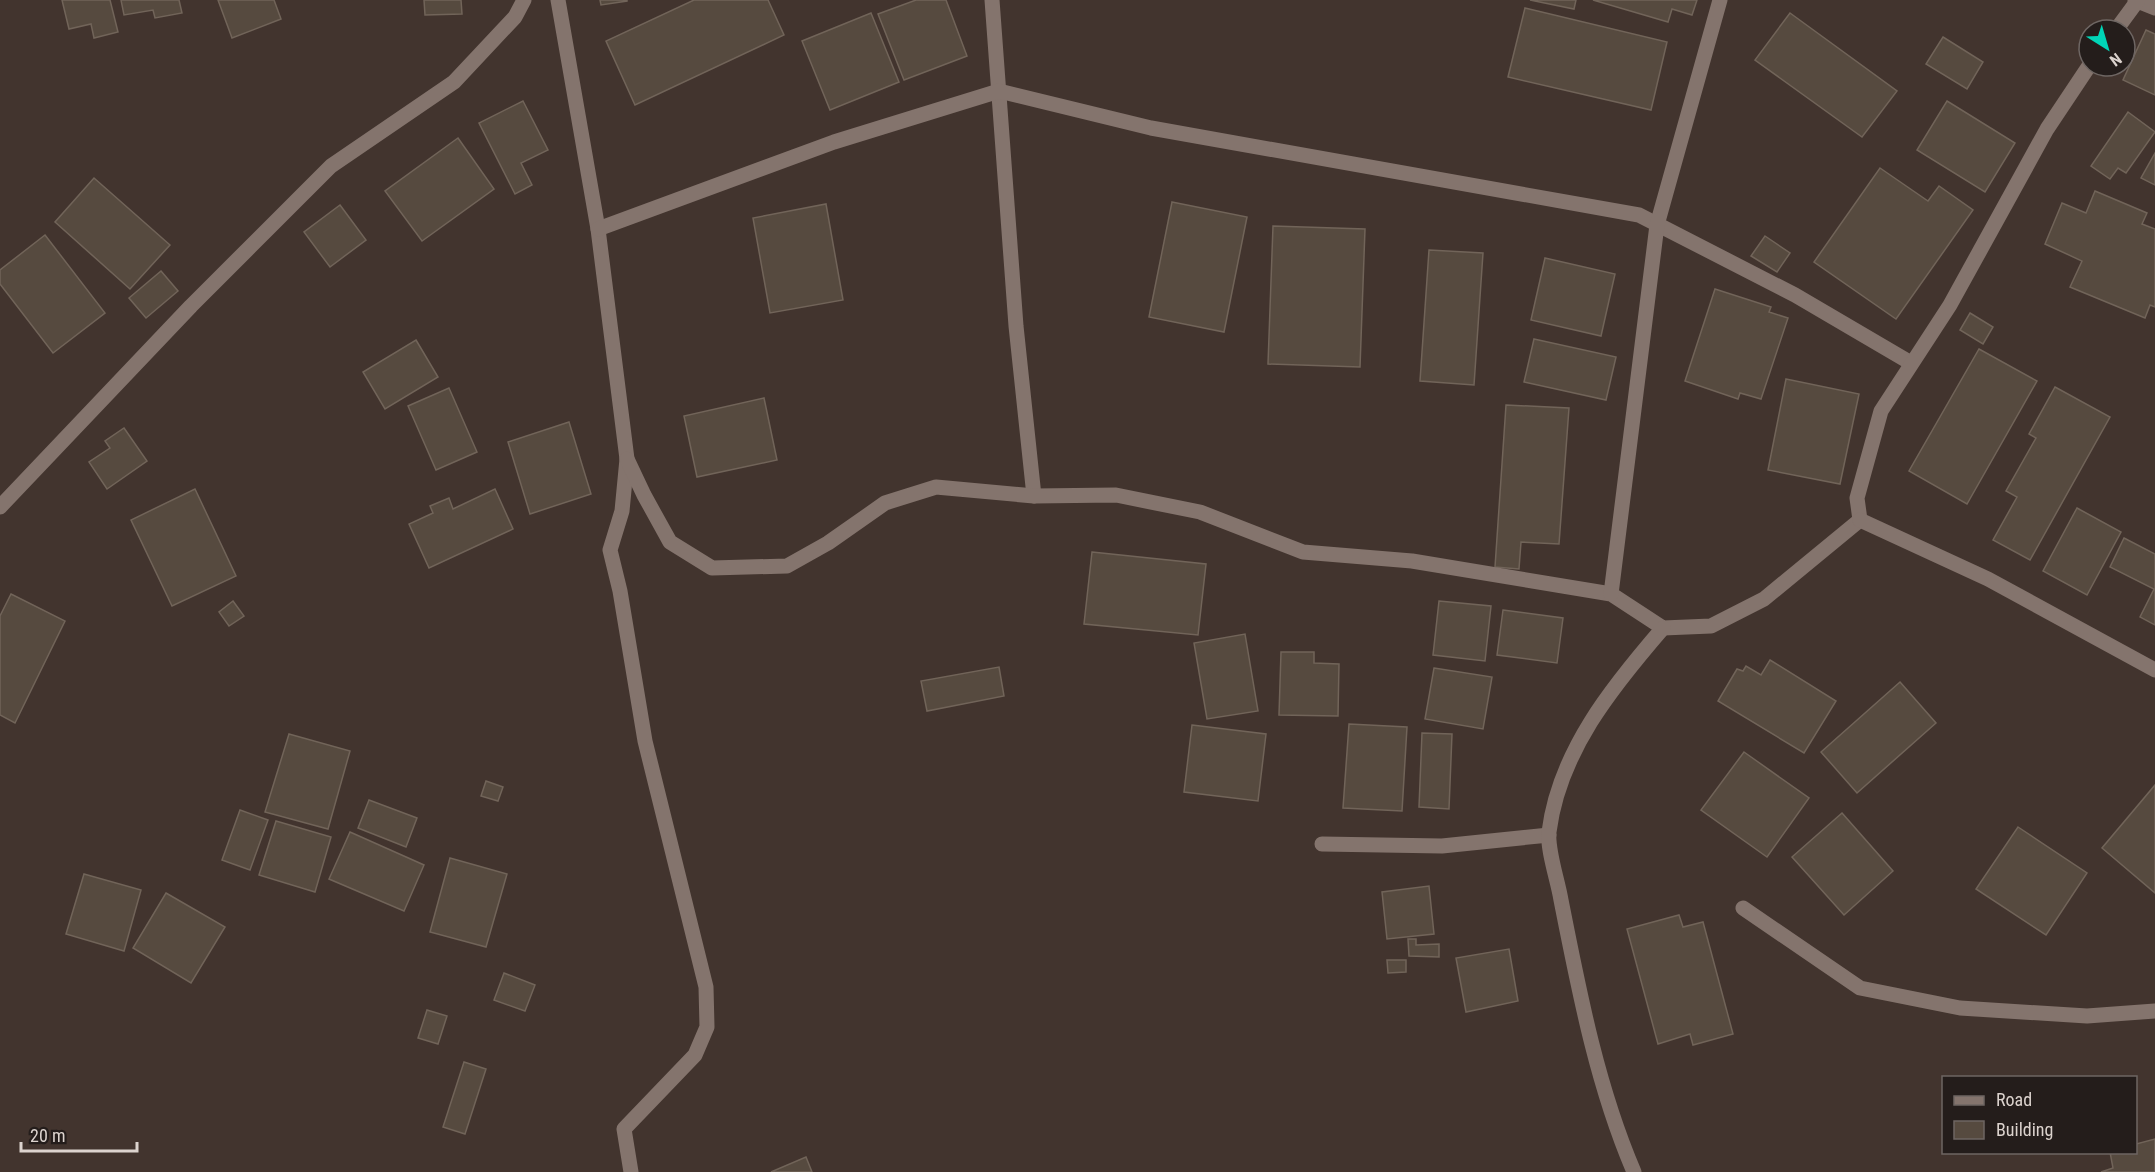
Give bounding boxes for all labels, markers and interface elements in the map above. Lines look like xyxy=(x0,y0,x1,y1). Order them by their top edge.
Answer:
north arrow xyxy=(2077,18,2137,78)
text: N xyxy=(2106,49,2125,70)
legend xyxy=(1942,1076,2137,1154)
text: Road xyxy=(1996,1089,2032,1110)
scale bar xyxy=(21,1115,136,1153)
text: Building xyxy=(1996,1119,2053,1140)
text: 20 m xyxy=(30,1125,65,1146)

